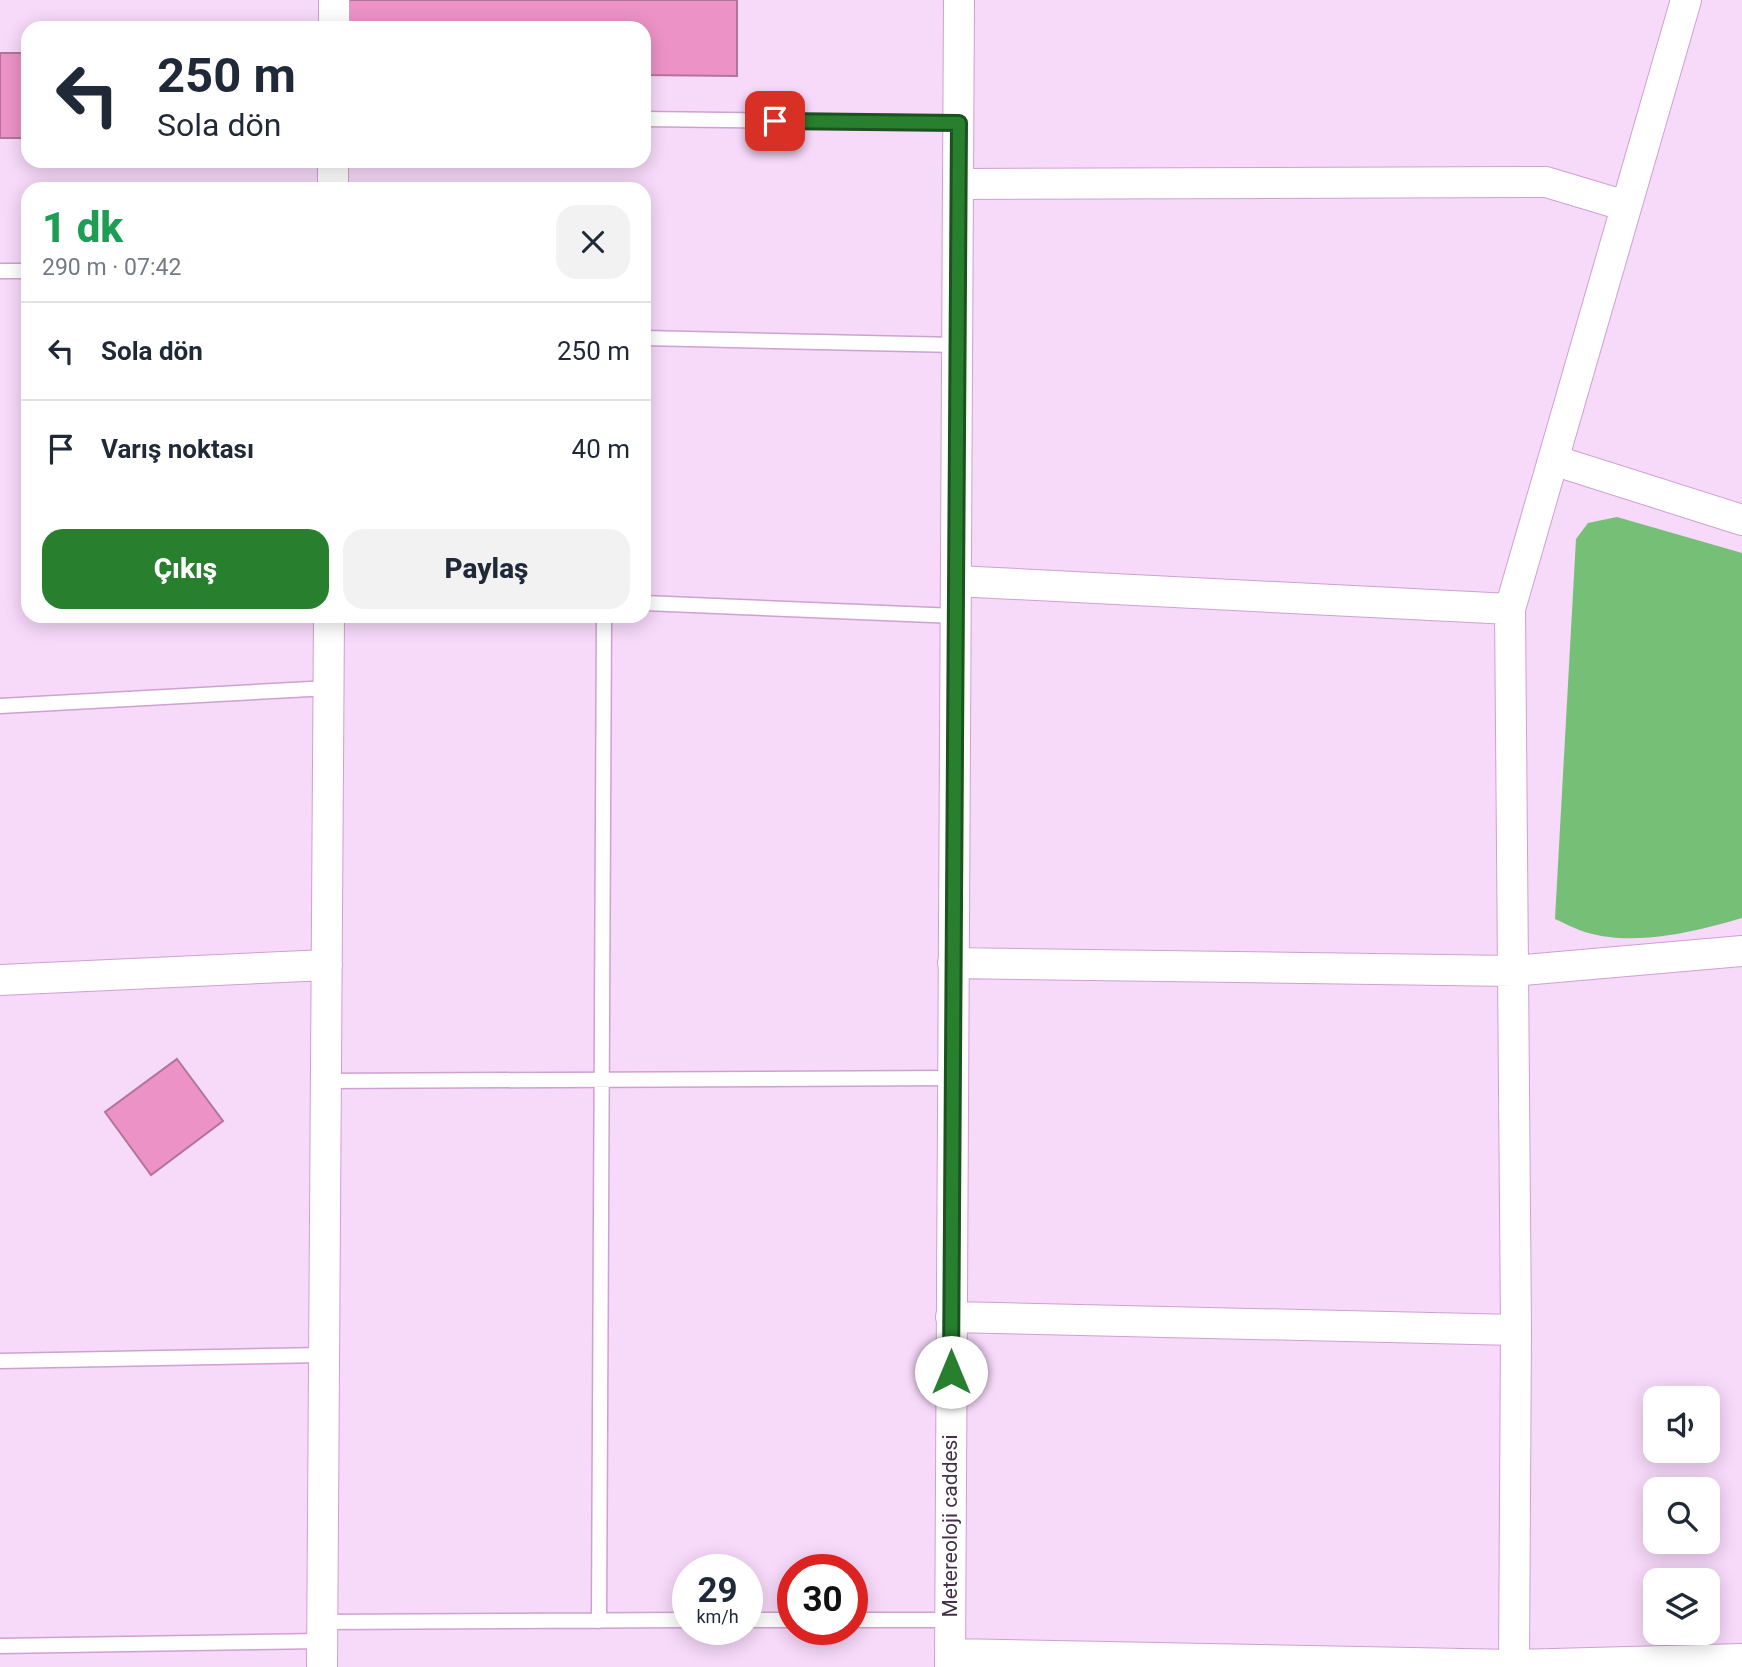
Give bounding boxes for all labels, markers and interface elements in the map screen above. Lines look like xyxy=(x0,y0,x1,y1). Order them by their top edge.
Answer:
text: 250 m xyxy=(157,47,296,104)
icon: left xyxy=(42,49,133,140)
pin xyxy=(745,91,805,151)
icon: arrive xyxy=(756,102,794,140)
text: Sola dön xyxy=(157,106,281,144)
text: 1 dk xyxy=(42,203,123,252)
button: close xyxy=(556,205,630,279)
text: 290 m · 07:42 xyxy=(42,254,181,281)
icon: left xyxy=(42,332,80,370)
text: Sola dön xyxy=(101,336,203,366)
text: 250 m xyxy=(557,336,630,366)
icon: arrive xyxy=(42,430,80,468)
text: Varış noktası xyxy=(101,434,254,464)
text: 40 m xyxy=(572,434,630,464)
button: Çıkış xyxy=(42,529,329,609)
button: Paylaş xyxy=(343,529,630,609)
position arrow xyxy=(914,1335,988,1409)
map controls xyxy=(1643,1386,1720,1645)
button: sound xyxy=(1643,1386,1720,1463)
street label: Metereoloji caddesi xyxy=(938,1434,962,1618)
button: search xyxy=(1643,1477,1720,1554)
speed limit sign: 30 xyxy=(777,1554,868,1645)
button: layers xyxy=(1643,1568,1720,1645)
text: 29 xyxy=(697,1570,738,1611)
text: km/h xyxy=(696,1606,739,1627)

